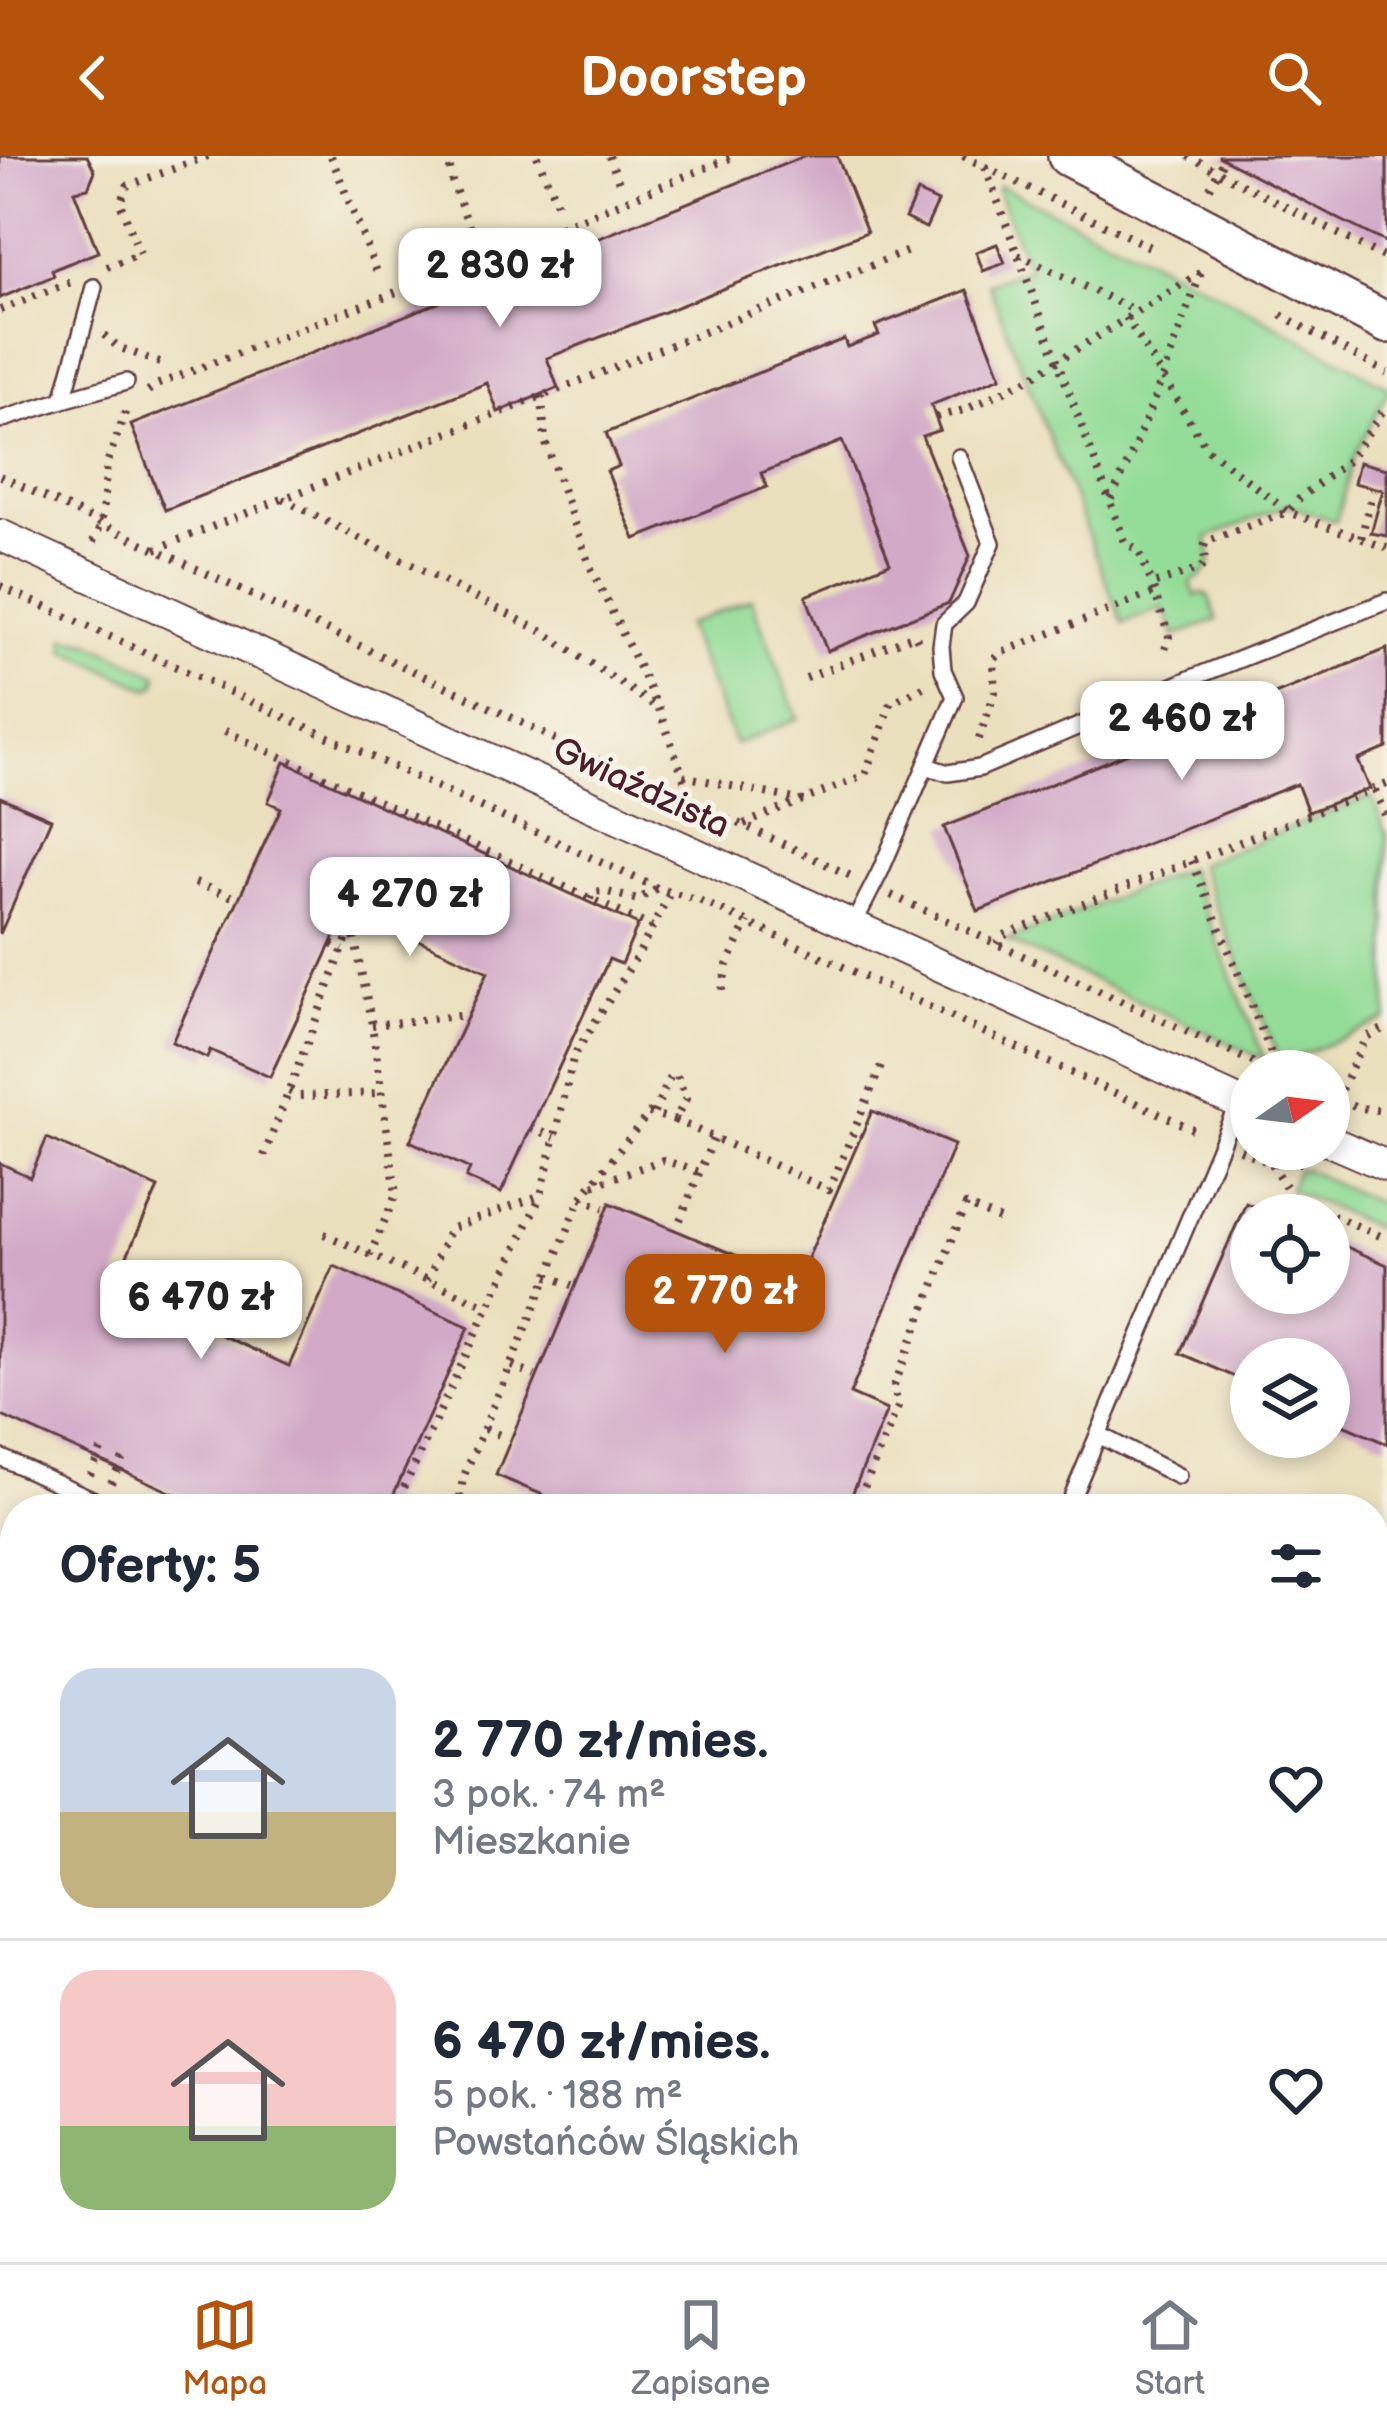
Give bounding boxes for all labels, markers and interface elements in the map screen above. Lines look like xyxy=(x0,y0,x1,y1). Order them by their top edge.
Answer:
icon: back xyxy=(60,45,126,111)
icon: search xyxy=(1261,45,1327,111)
text: Doorstep xyxy=(580,46,807,111)
pin: 2 830 zł xyxy=(376,228,624,330)
text: 2 830 zł xyxy=(425,243,575,290)
pin: 2 460 zł xyxy=(1058,681,1306,783)
text: 2 460 zł xyxy=(1107,696,1257,743)
street label: Gwiaździsta xyxy=(546,729,736,848)
pin: 4 270 zł xyxy=(286,857,534,959)
text: 4 270 zł xyxy=(337,872,483,919)
north arrow xyxy=(1230,1050,1350,1170)
map controls xyxy=(1230,1050,1350,1458)
button: locate xyxy=(1230,1194,1350,1314)
pin: 2 770 zł xyxy=(601,1254,849,1356)
pin: 6 470 zł xyxy=(77,1260,325,1362)
text: 2 770 zł xyxy=(652,1269,798,1316)
text: 6 470 zł xyxy=(127,1275,275,1322)
button: layers xyxy=(1230,1338,1350,1458)
icon: filters xyxy=(1263,1533,1329,1599)
text: Oferty: 5 xyxy=(60,1536,261,1597)
text: 2 770 zł/mies. xyxy=(432,1711,768,1772)
icon: home xyxy=(156,1716,300,1860)
icon: heart xyxy=(1263,1755,1329,1821)
text: 3 pok. · 74 m² xyxy=(432,1772,666,1819)
text: Mieszkanie xyxy=(432,1819,631,1866)
text: 6 470 zł/mies. xyxy=(432,2012,771,2073)
icon: home xyxy=(156,2018,300,2162)
icon: heart xyxy=(1263,2057,1329,2123)
text: 5 pok. · 188 m² xyxy=(432,2073,683,2120)
text: Powstańców Śląskich xyxy=(432,2120,799,2167)
tab: Mapa xyxy=(182,2292,267,2404)
tab: Zapisane xyxy=(631,2292,770,2404)
tab: Start xyxy=(1135,2292,1205,2404)

